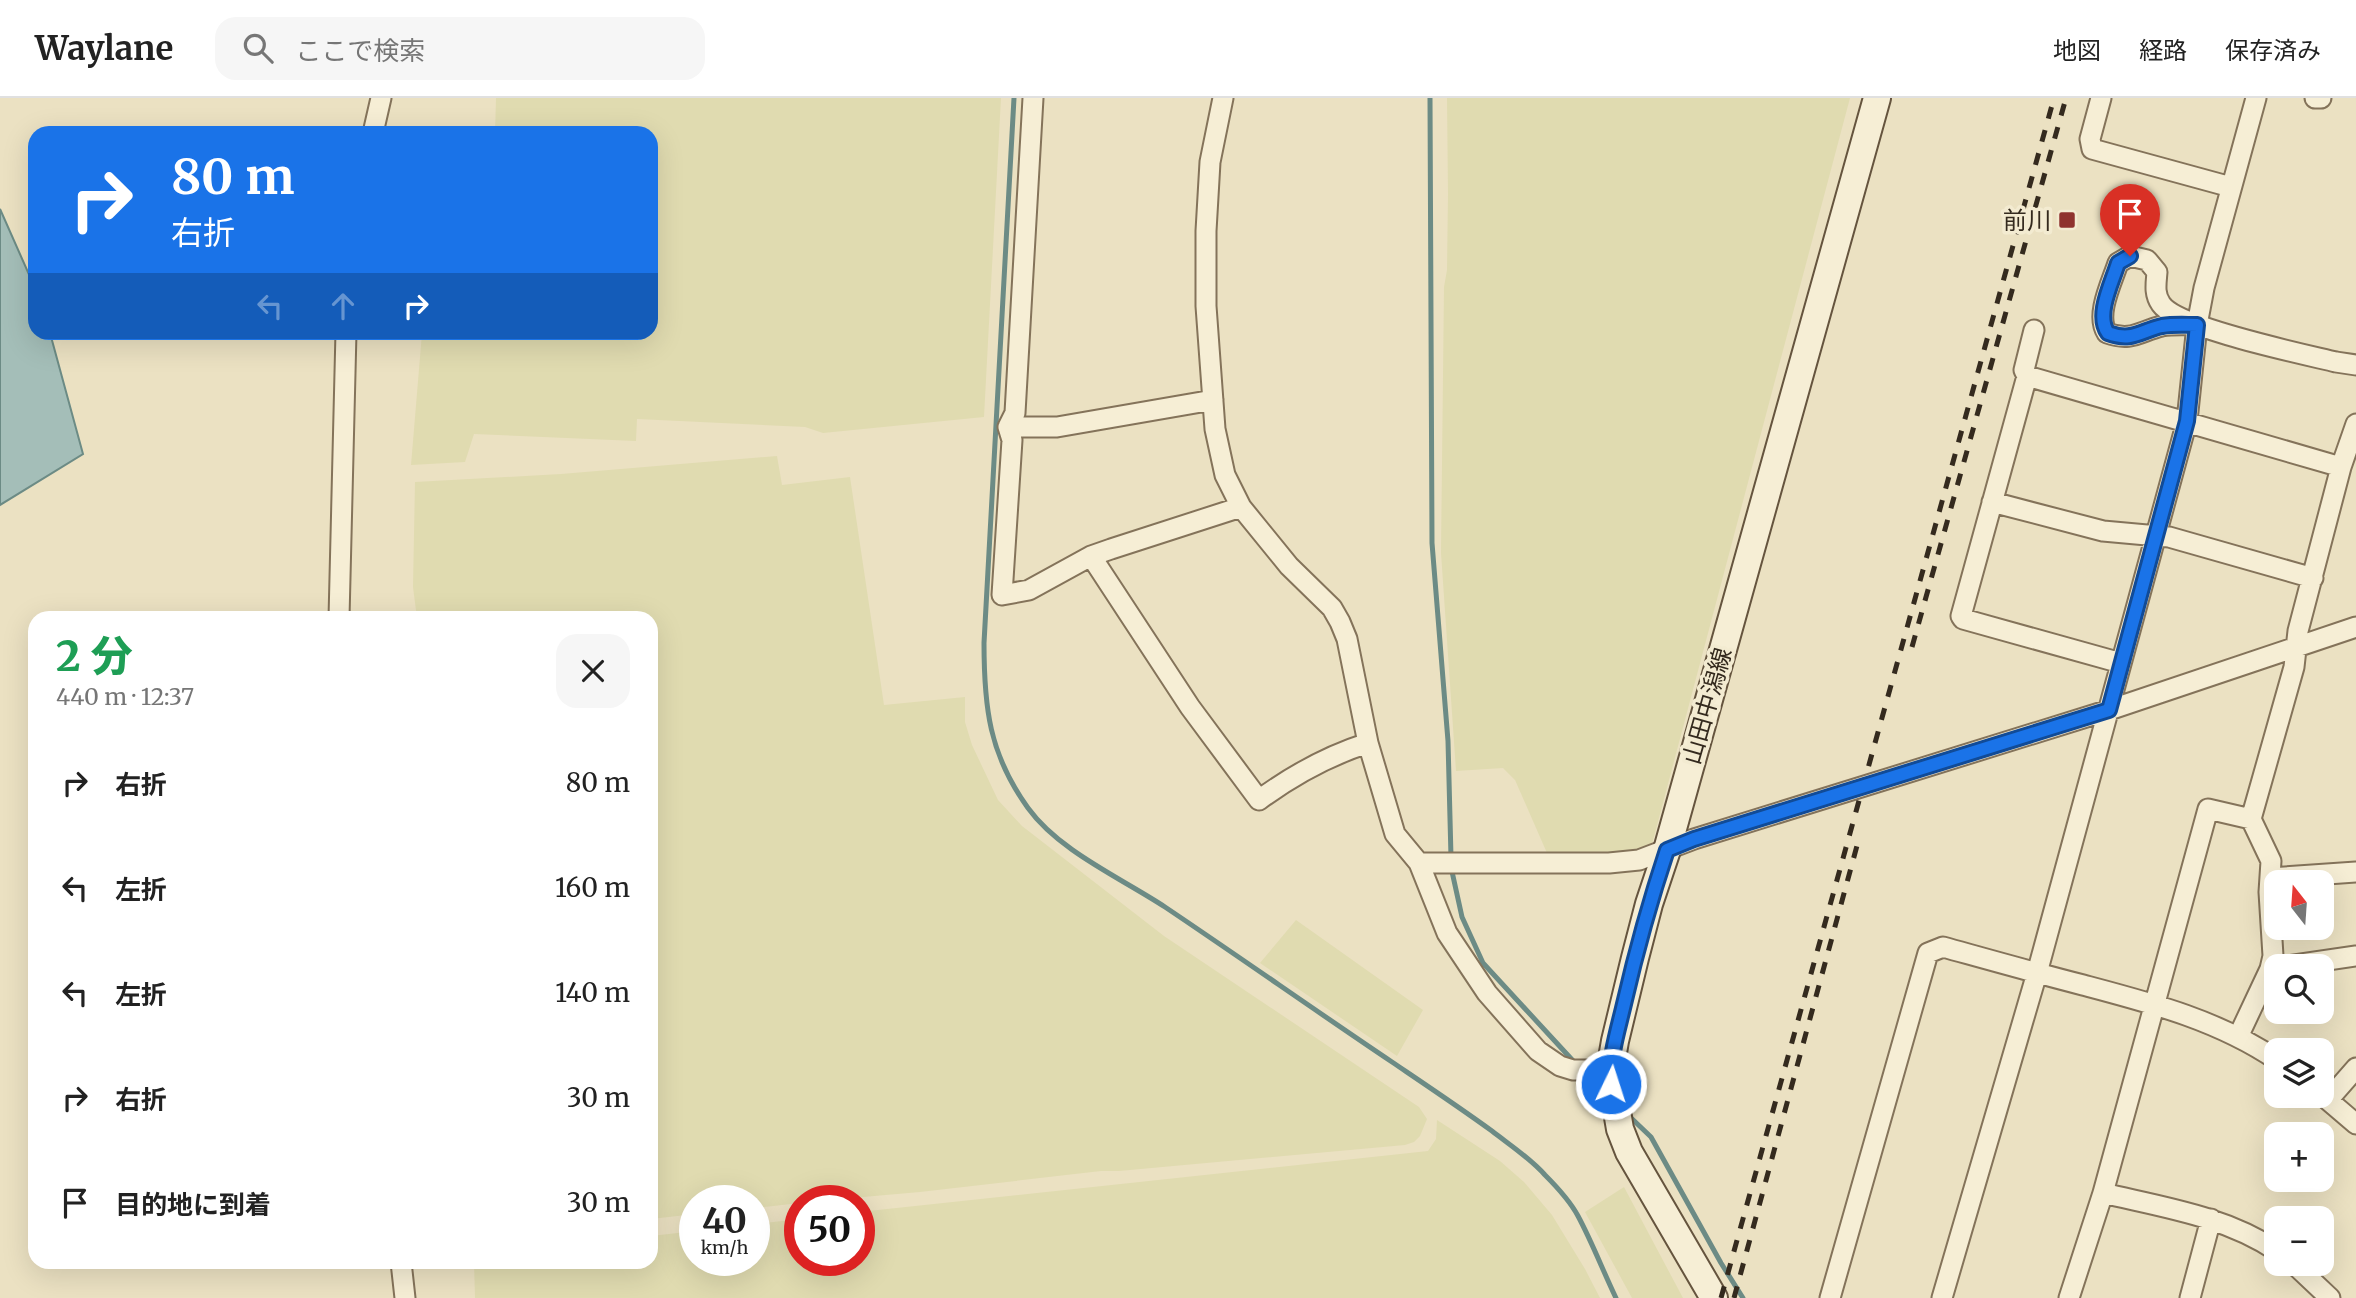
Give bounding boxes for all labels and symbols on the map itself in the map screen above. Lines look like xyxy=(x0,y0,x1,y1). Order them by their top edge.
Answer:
pin xyxy=(2100,184,2160,256)
place label: 前川 xyxy=(2003,205,2051,236)
marker: 前川 xyxy=(2057,210,2077,230)
street label: 山田中潟線 xyxy=(1676,644,1738,768)
north arrow xyxy=(2264,870,2334,940)
position arrow xyxy=(1574,1047,1648,1121)
speed limit sign: 50 xyxy=(784,1185,875,1276)

